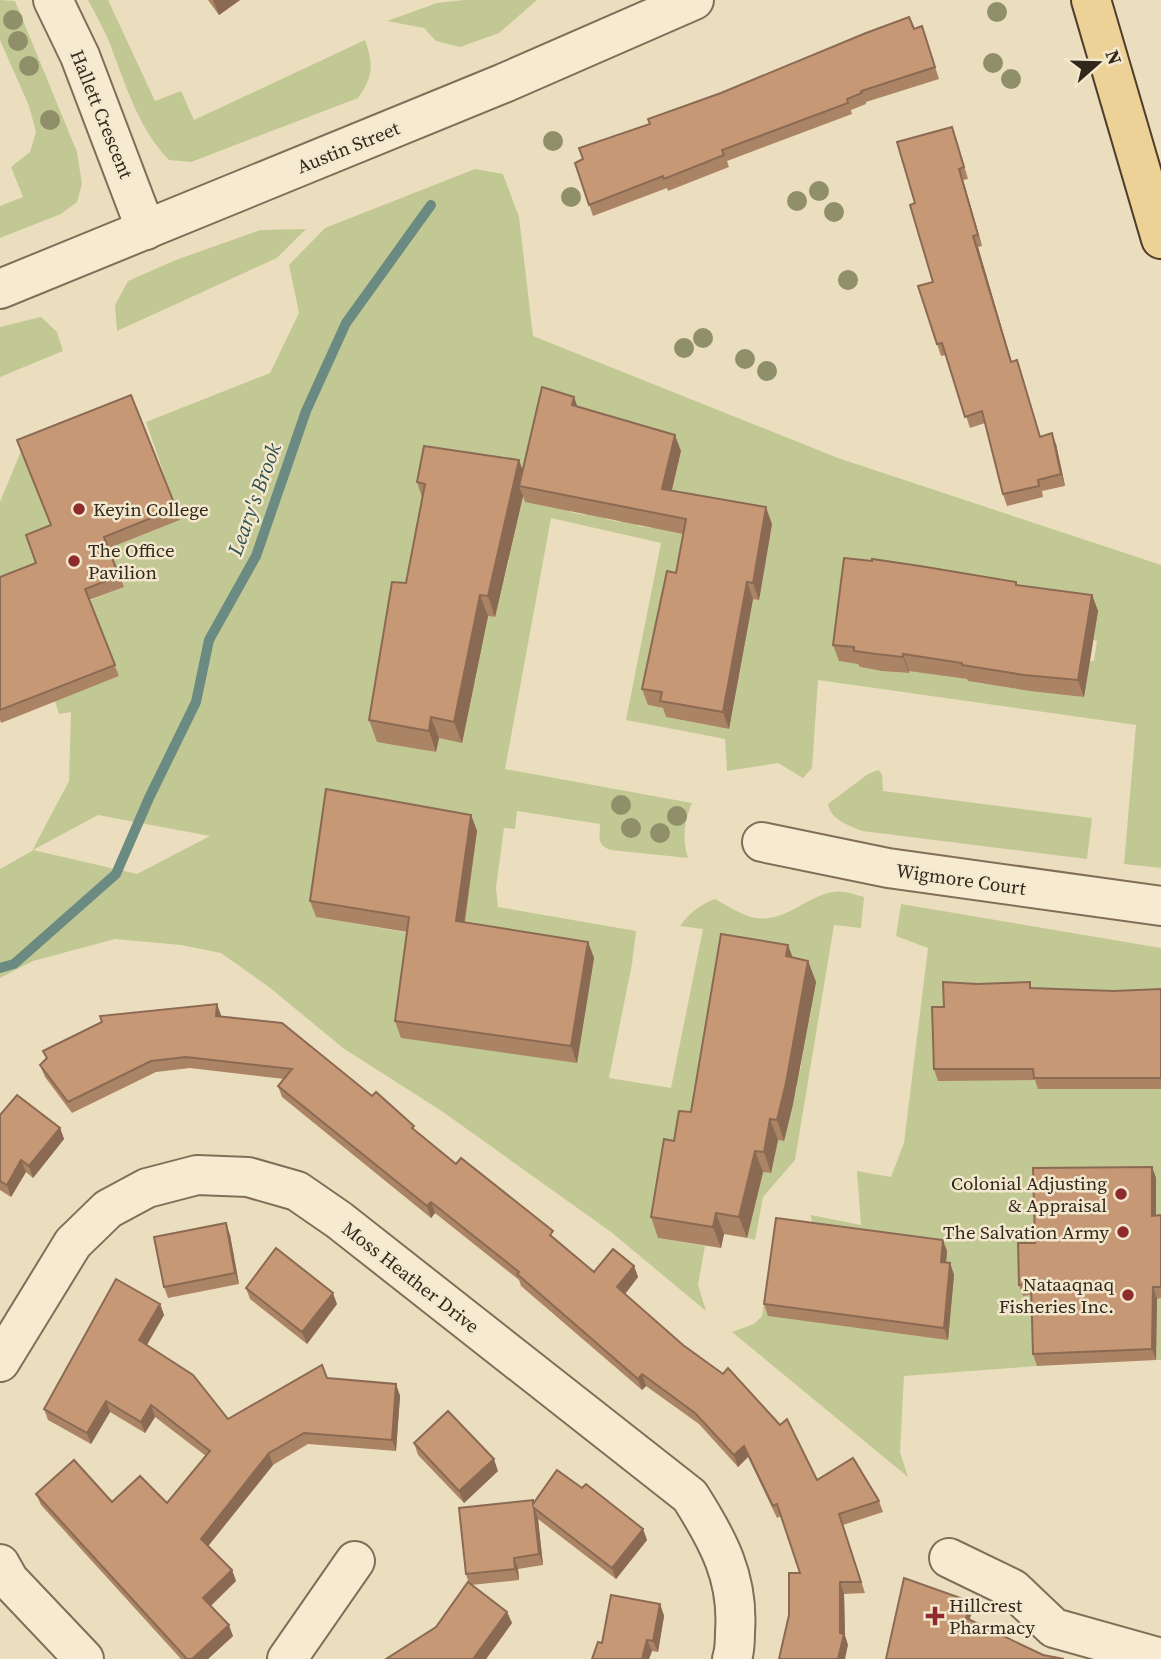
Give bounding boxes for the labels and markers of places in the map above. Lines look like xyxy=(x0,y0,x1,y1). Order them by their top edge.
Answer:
place label: Keyin College xyxy=(93,496,209,522)
marker: Keyin College xyxy=(71,501,87,517)
place label: The Office Pavilion xyxy=(88,537,175,585)
marker: The Office Pavilion xyxy=(66,553,82,569)
place label: Colonial Adjusting & Appraisal xyxy=(951,1170,1107,1218)
marker: Colonial Adjusting & Appraisal xyxy=(1113,1186,1129,1202)
place label: The Salvation Army xyxy=(943,1219,1109,1245)
marker: The Salvation Army xyxy=(1115,1224,1131,1240)
place label: Nataaqnaq Fisheries Inc. xyxy=(999,1271,1114,1319)
marker: Nataaqnaq Fisheries Inc. xyxy=(1120,1287,1136,1303)
place label: Hillcrest Pharmacy xyxy=(949,1592,1035,1640)
marker: Hillcrest Pharmacy xyxy=(927,1608,943,1624)

